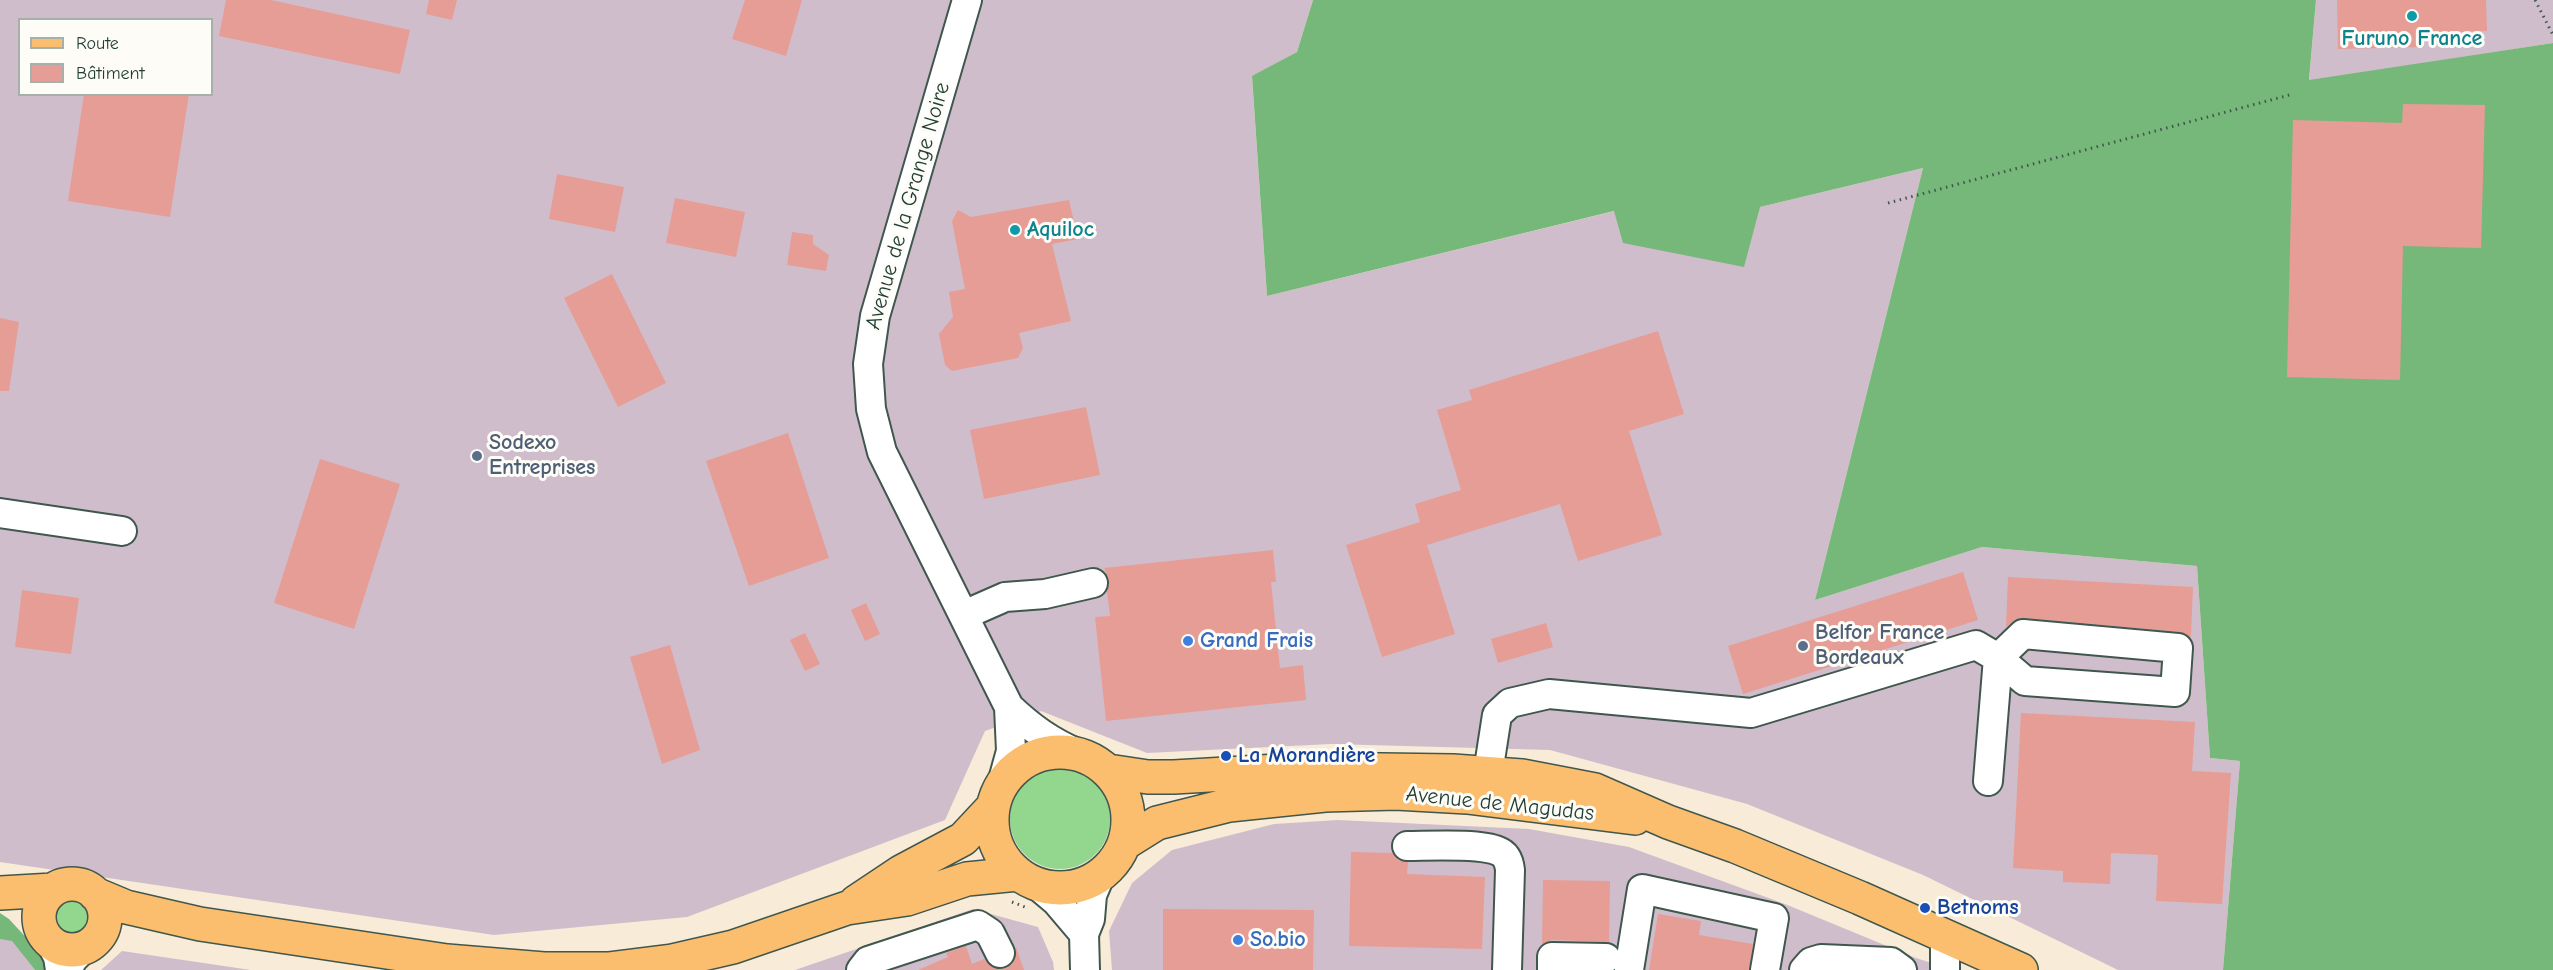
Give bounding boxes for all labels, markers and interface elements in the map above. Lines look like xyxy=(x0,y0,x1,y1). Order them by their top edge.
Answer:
marker: Furuno France xyxy=(2405,9,2419,23)
legend xyxy=(18,18,213,96)
place label: Furuno France xyxy=(2342,26,2482,52)
text: Route xyxy=(76,33,119,54)
text: Bâtiment xyxy=(76,63,145,84)
street label: Avenue de la Grange Noire xyxy=(860,79,956,333)
place label: Aquiloc xyxy=(1027,217,1094,243)
marker: Aquiloc xyxy=(1008,223,1022,237)
place label: Sodexo Entreprises xyxy=(489,430,595,482)
marker: Sodexo Entreprises xyxy=(470,449,484,463)
place label: Belfor France Bordeaux xyxy=(1815,620,1944,672)
place label: Grand Frais xyxy=(1200,628,1313,654)
marker: Grand Frais xyxy=(1181,634,1195,648)
marker: Belfor France Bordeaux xyxy=(1796,639,1810,653)
place label: La Morandière xyxy=(1238,743,1375,769)
marker: La Morandière xyxy=(1219,749,1233,763)
street label: Avenue de Magudas xyxy=(1405,781,1595,827)
place label: Betnoms xyxy=(1937,895,2019,921)
marker: Betnoms xyxy=(1918,901,1932,915)
place label: So.bio xyxy=(1250,927,1306,953)
marker: So.bio xyxy=(1231,933,1245,947)

